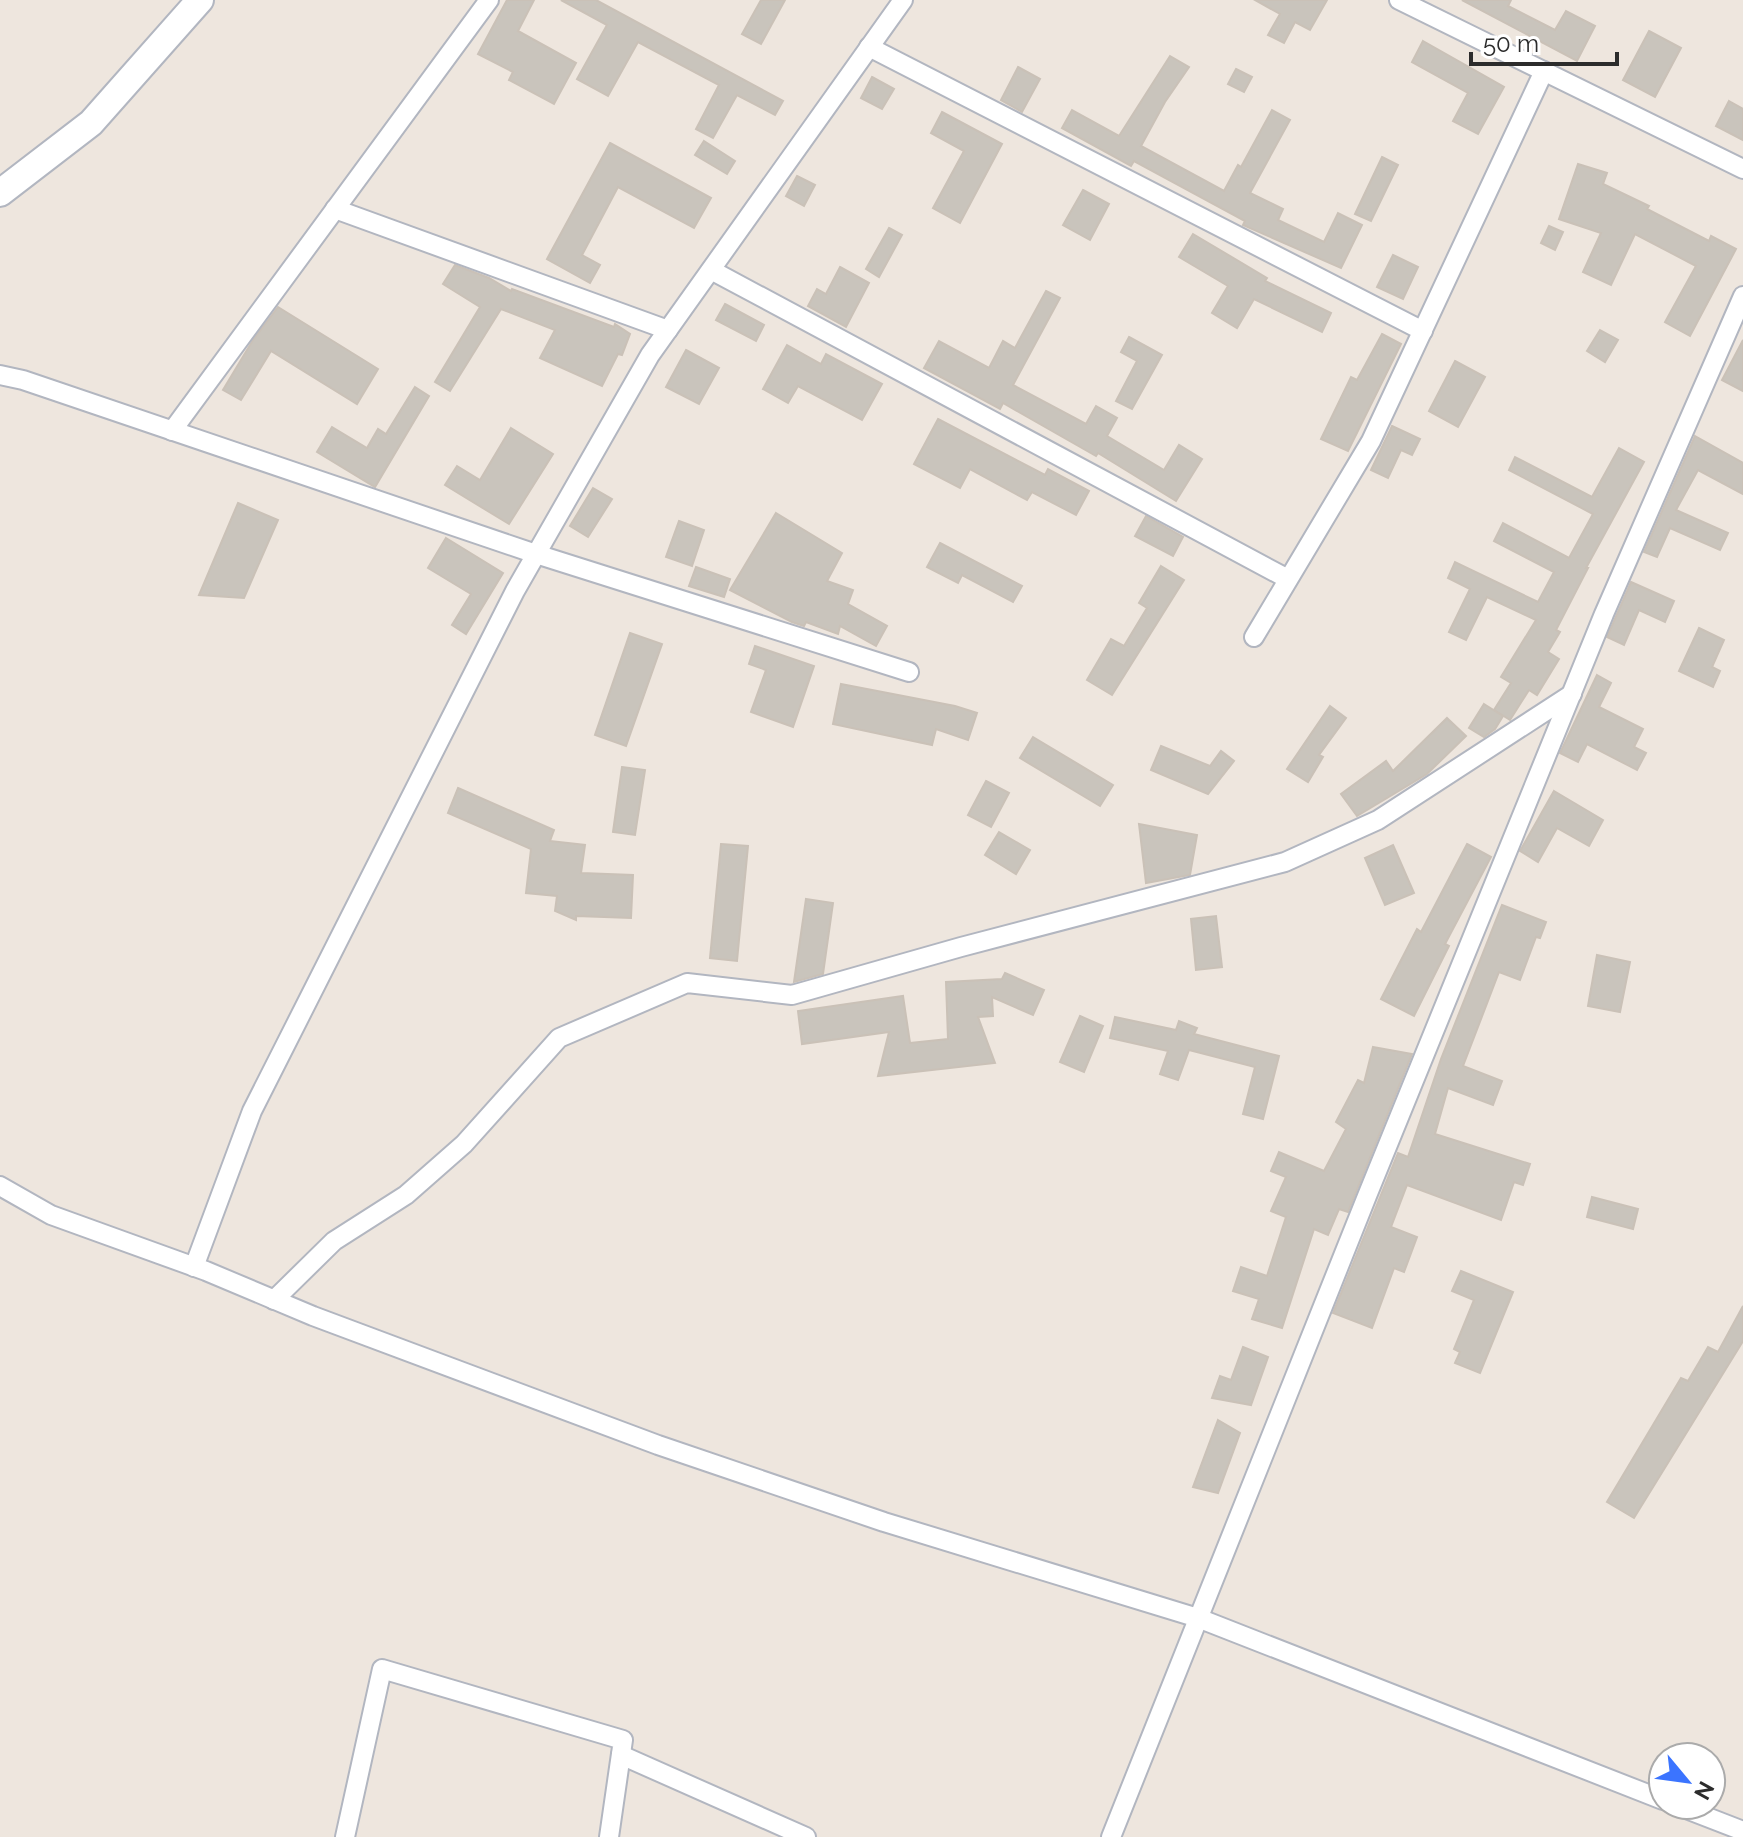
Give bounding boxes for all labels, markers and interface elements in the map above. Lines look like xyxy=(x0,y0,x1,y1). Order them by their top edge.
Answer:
scale bar xyxy=(1471,16,1617,66)
text: 50 m xyxy=(1483,29,1539,58)
north arrow xyxy=(1647,1741,1727,1821)
text: N xyxy=(1689,1777,1720,1804)

